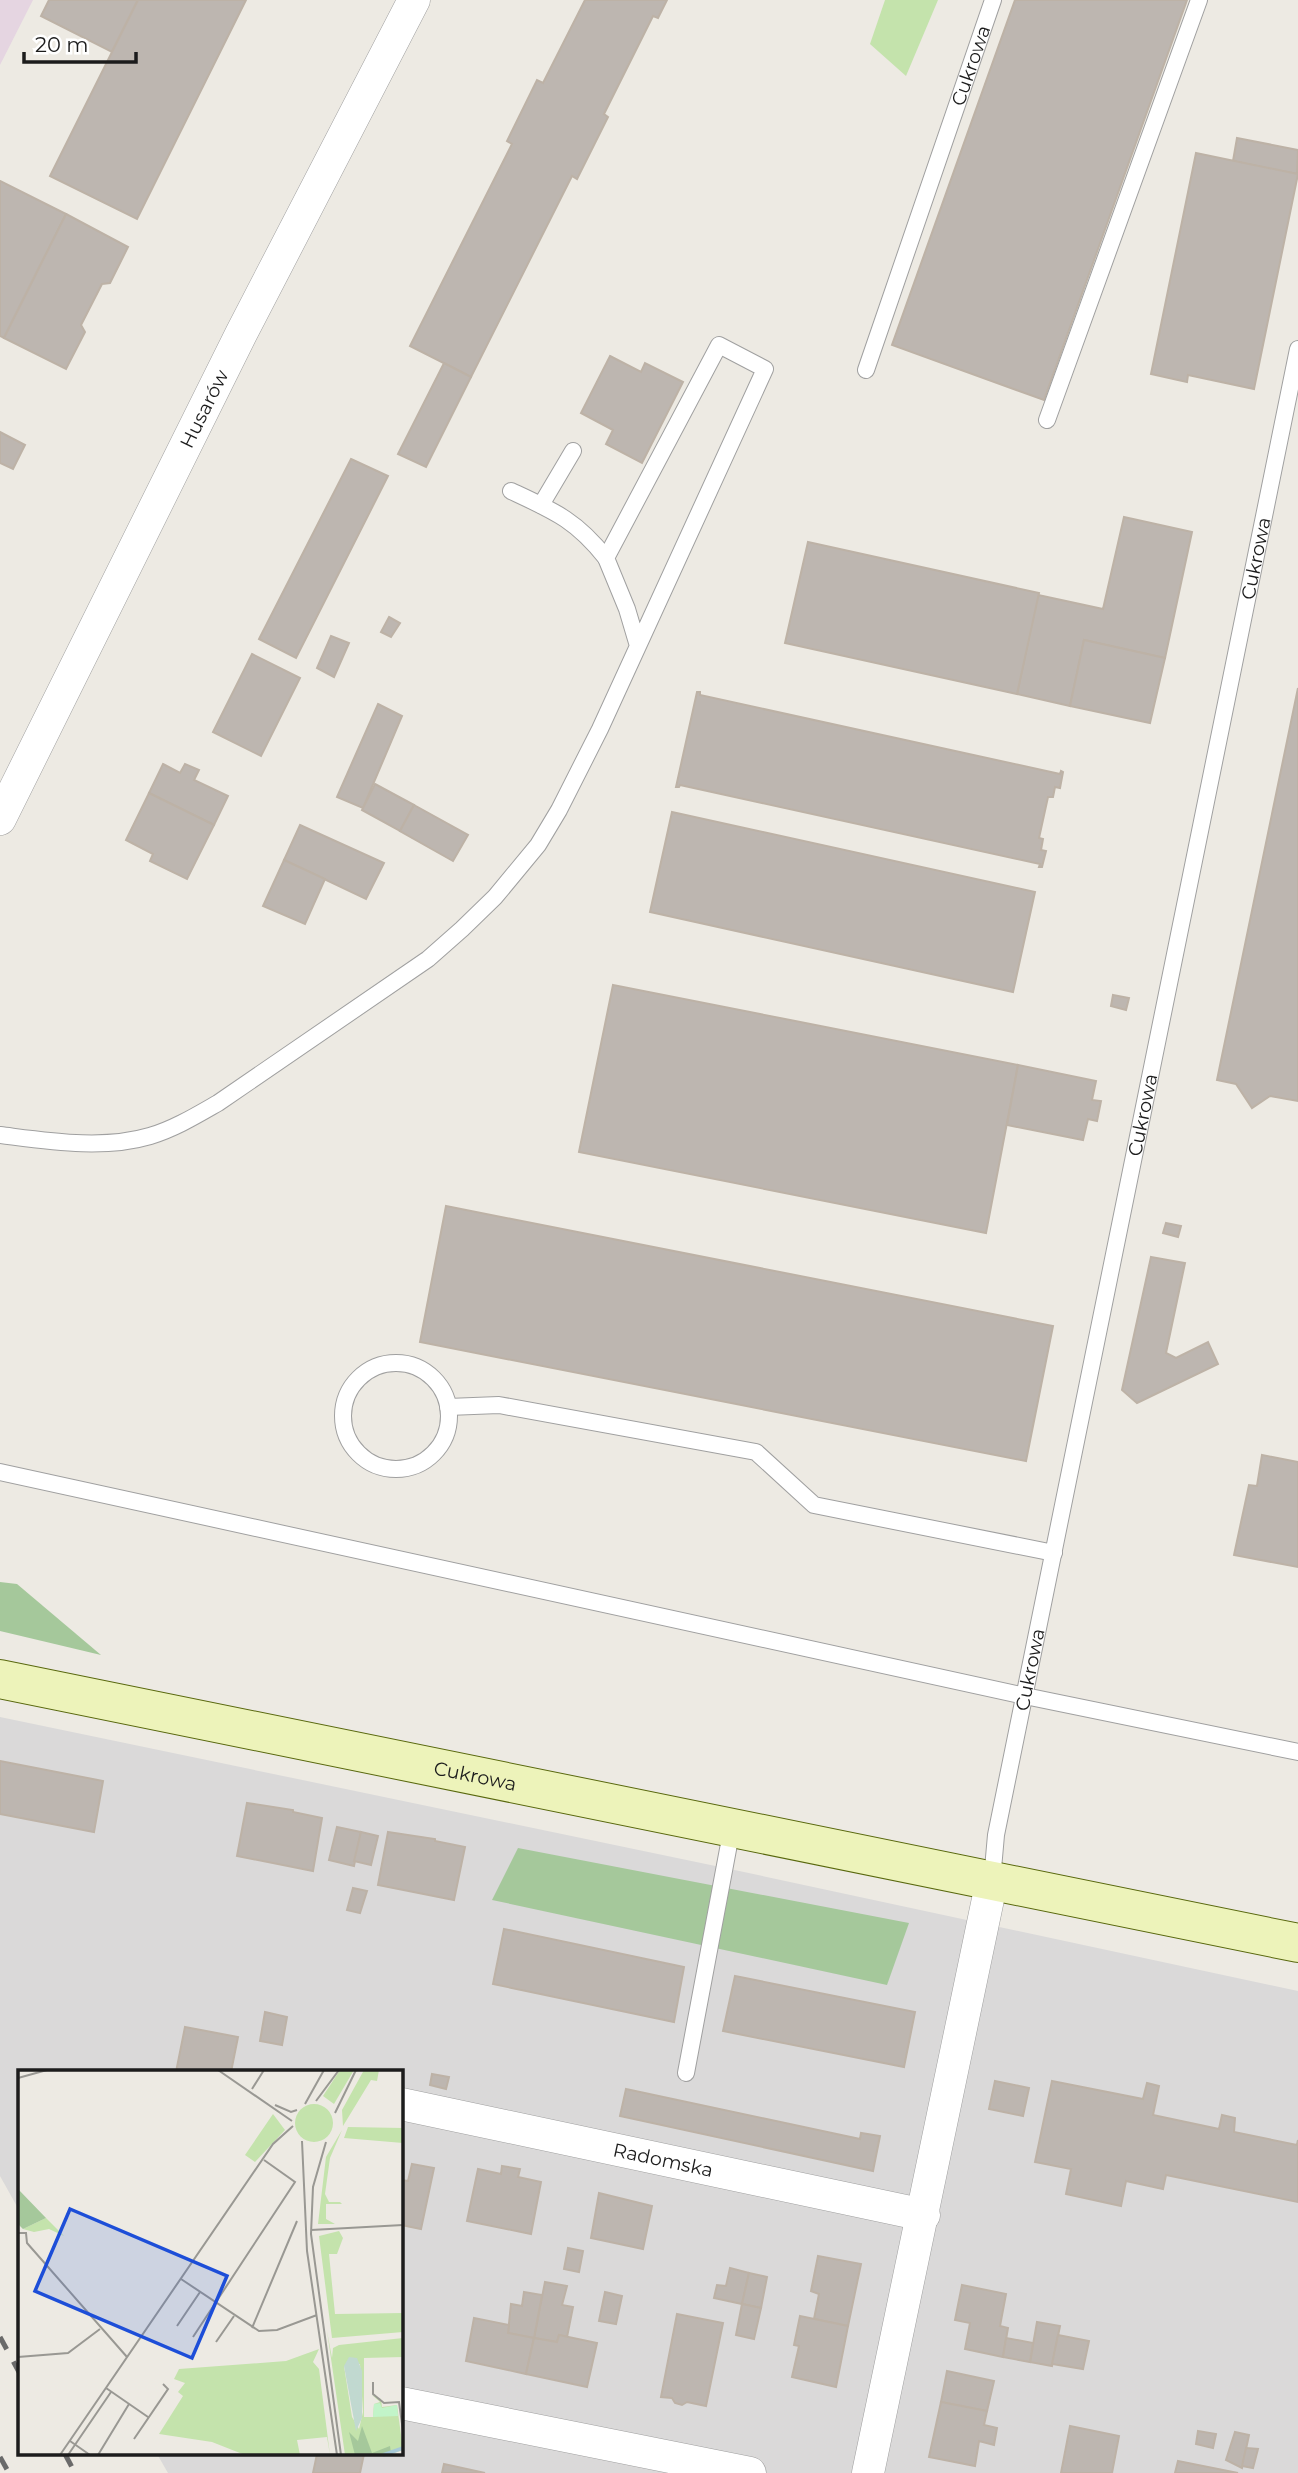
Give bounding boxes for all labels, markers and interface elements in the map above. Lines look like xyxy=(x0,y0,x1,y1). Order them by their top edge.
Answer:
scale bar xyxy=(24,21,136,65)
street label: Cukrowa xyxy=(947,22,995,109)
text: 20 m xyxy=(35,32,89,57)
street label: Husarów xyxy=(175,366,233,452)
street label: Cukrowa xyxy=(1236,515,1276,602)
street label: Cukrowa xyxy=(1123,1072,1162,1158)
street label: Cukrowa xyxy=(1011,1626,1050,1713)
street label: Cukrowa xyxy=(432,1757,518,1796)
inset map xyxy=(18,2070,402,2456)
street label: Radomska xyxy=(611,2138,715,2182)

